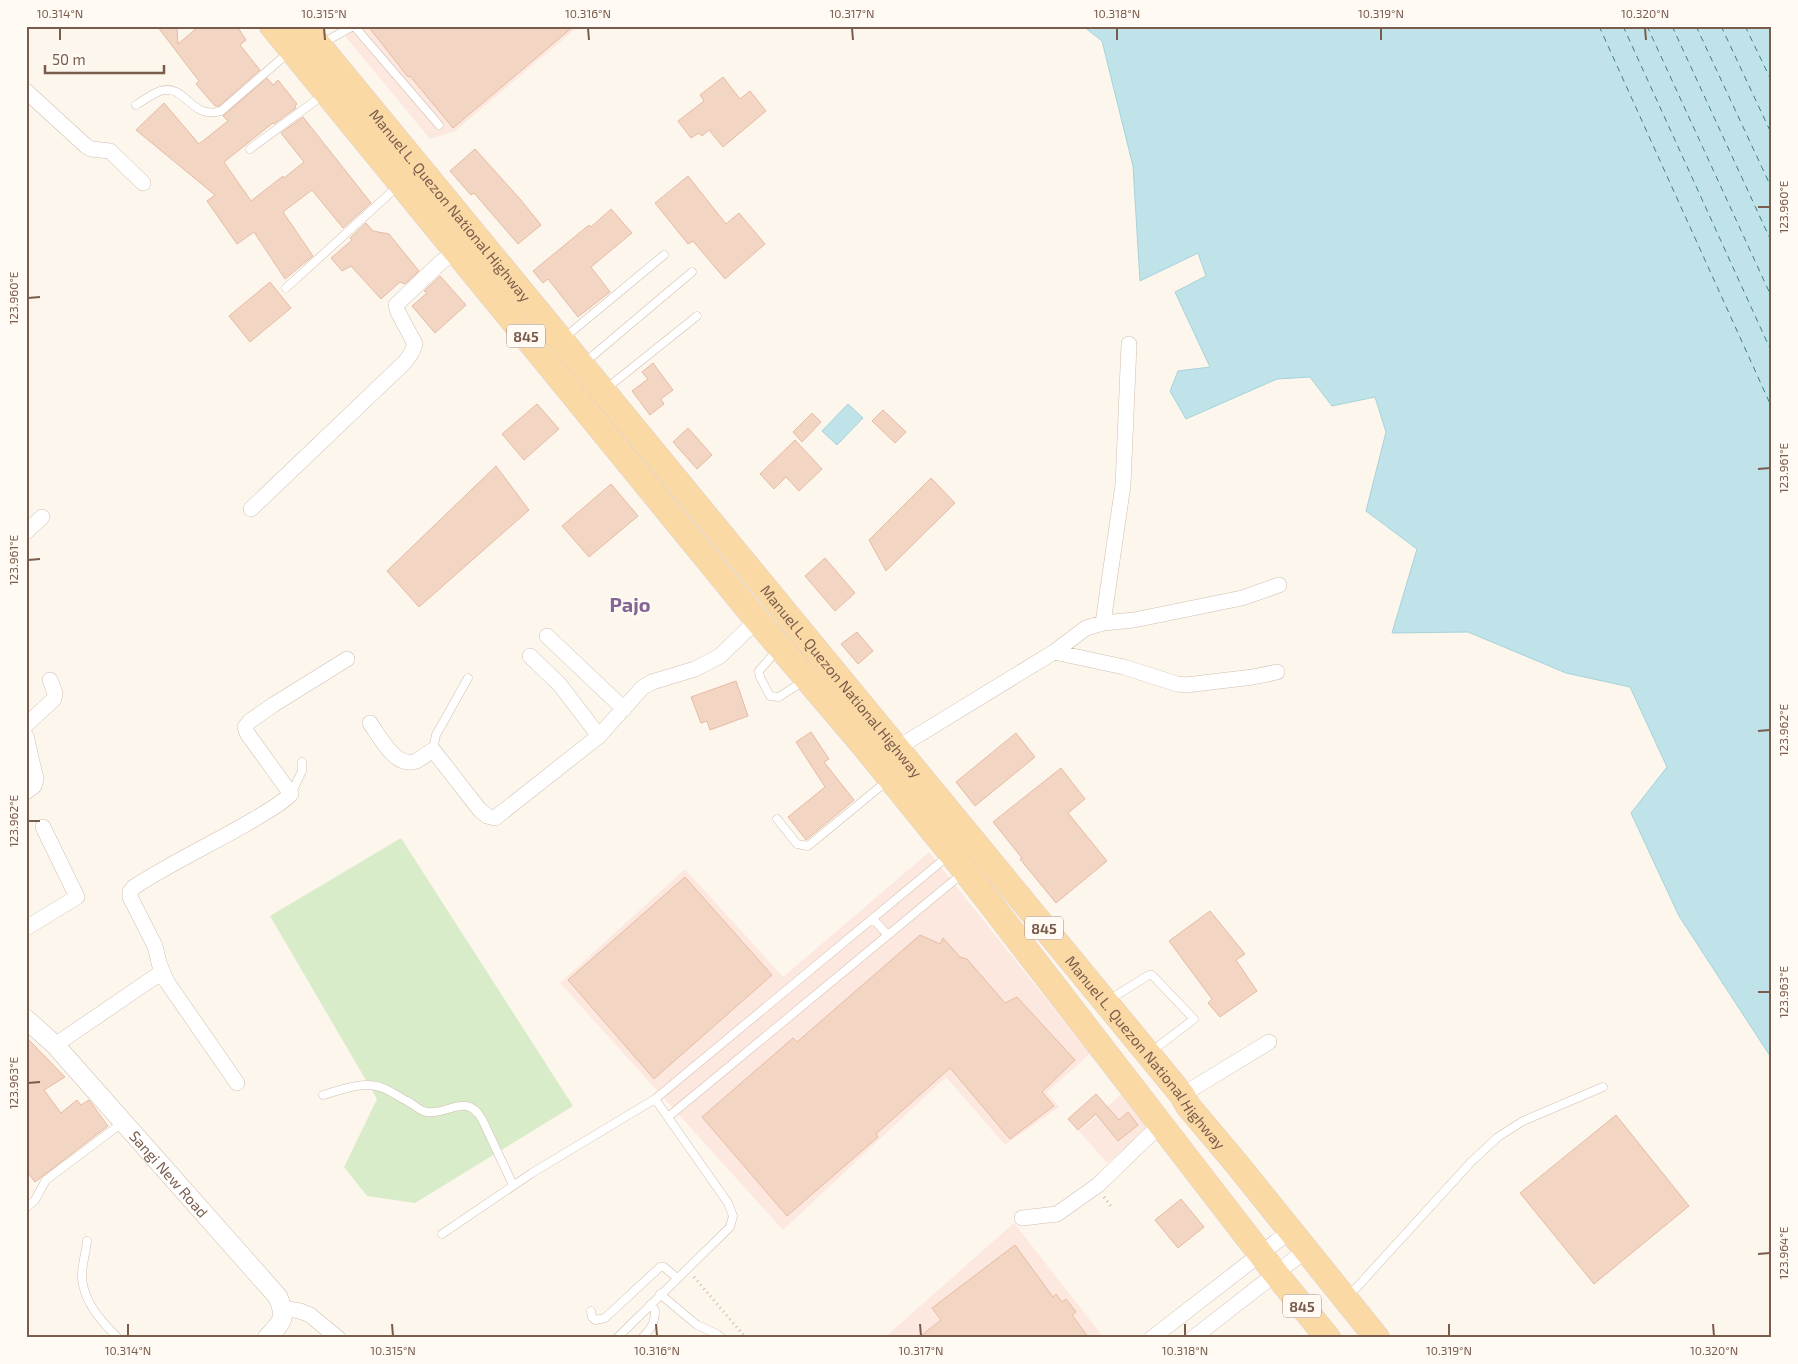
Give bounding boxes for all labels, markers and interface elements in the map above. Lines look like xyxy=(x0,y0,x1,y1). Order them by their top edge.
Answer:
text: 10.314°N xyxy=(37,6,83,20)
text: 10.315°N xyxy=(301,6,347,20)
text: 10.316°N xyxy=(565,6,611,20)
text: 10.317°N xyxy=(829,6,875,20)
text: 10.318°N xyxy=(1094,6,1140,20)
text: 10.319°N xyxy=(1358,6,1404,20)
text: 10.320°N xyxy=(1621,6,1669,20)
scale bar xyxy=(45,42,164,74)
text: 50 m xyxy=(52,50,86,68)
street label: Manuel L. Quezon National Highway xyxy=(366,105,535,305)
text: 123.960°E xyxy=(1776,180,1790,233)
text: 123.960°E xyxy=(6,271,20,324)
road number: 845 xyxy=(507,324,545,348)
text: 123.961°E xyxy=(1776,442,1790,493)
text: 123.961°E xyxy=(6,534,20,585)
street label: Manuel L. Quezon National Highway xyxy=(757,581,926,781)
district label: Pajo xyxy=(609,592,651,616)
text: 123.962°E xyxy=(1776,703,1790,756)
text: 123.962°E xyxy=(6,794,20,847)
road number: 845 xyxy=(1025,916,1063,940)
street label: Manuel L. Quezon National Highway xyxy=(1062,952,1229,1153)
text: 123.963°E xyxy=(1776,966,1790,1018)
text: 123.963°E xyxy=(6,1057,20,1109)
street label: Sangi New Road xyxy=(126,1127,212,1221)
text: 123.964°E xyxy=(1776,1226,1790,1280)
road number: 845 xyxy=(1283,1294,1321,1318)
text: 10.314°N xyxy=(105,1343,151,1357)
text: 10.315°N xyxy=(370,1343,416,1357)
text: 10.316°N xyxy=(634,1343,680,1357)
text: 10.317°N xyxy=(898,1343,944,1357)
text: 10.318°N xyxy=(1162,1343,1208,1357)
text: 10.319°N xyxy=(1426,1343,1472,1357)
text: 10.320°N xyxy=(1690,1343,1738,1357)

